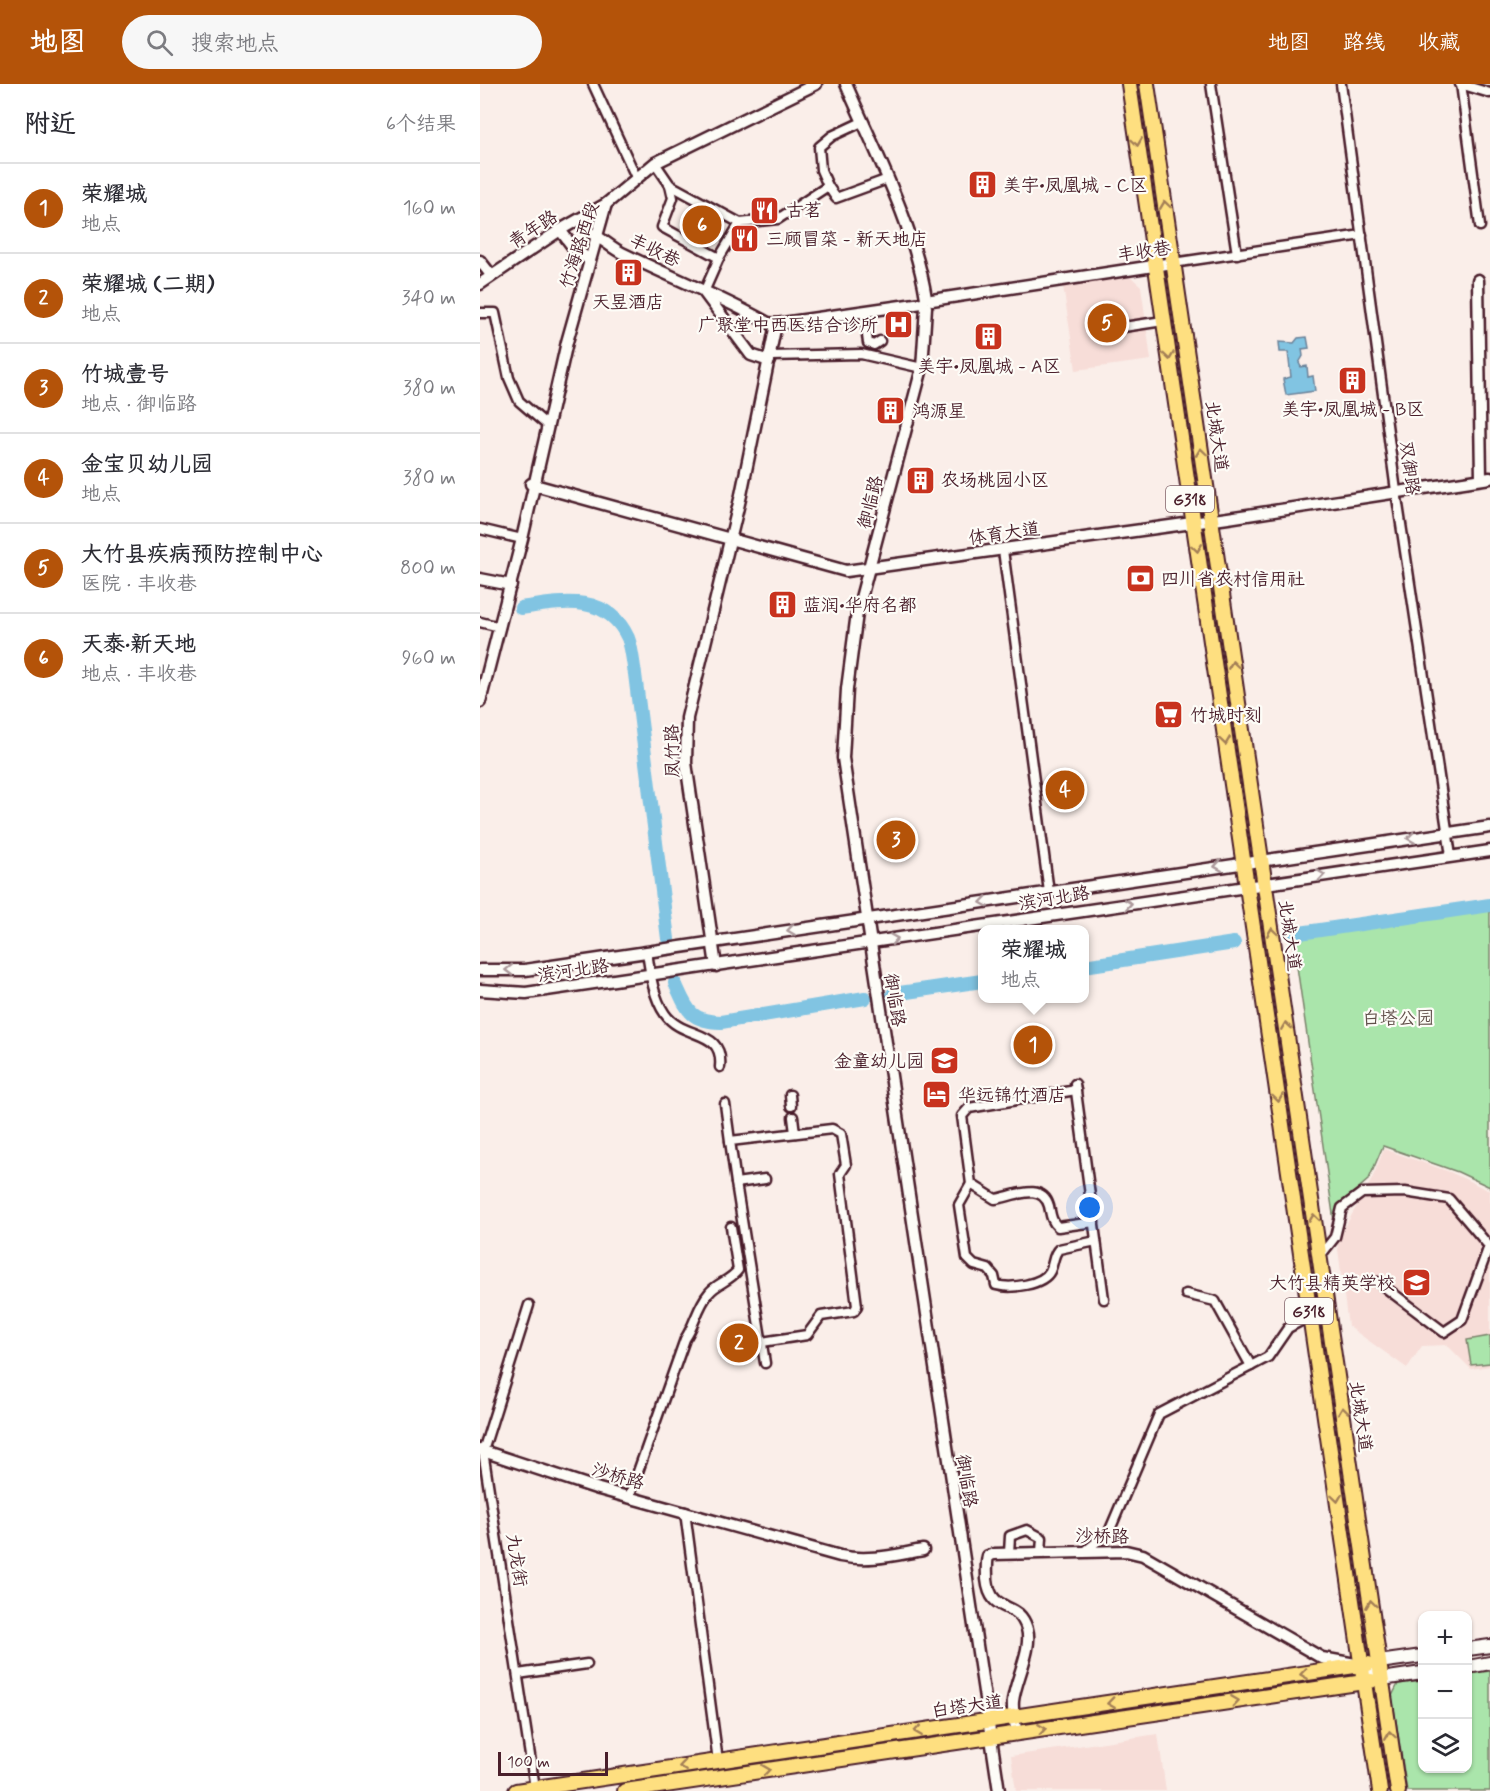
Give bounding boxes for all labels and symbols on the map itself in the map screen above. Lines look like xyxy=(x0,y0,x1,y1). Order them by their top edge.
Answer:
one-way arrow xyxy=(1130,136,1143,146)
building icon: 美宇•凤凰城 - C区 xyxy=(966,169,998,201)
place label: 美宇•凤凰城 - C区 xyxy=(1003,174,1147,198)
restaurant icon: 古茗 xyxy=(749,194,781,226)
street label: 竹海路西段 xyxy=(555,199,605,292)
place label: 古茗 xyxy=(786,199,822,223)
one-way arrow xyxy=(1159,201,1171,210)
pin: 6 xyxy=(682,202,722,248)
street label: 青年路 xyxy=(504,205,563,255)
restaurant icon: 三顾冒菜 - 新天地店 xyxy=(729,223,761,255)
street label: 丰收巷 xyxy=(625,228,684,274)
place label: 三顾冒菜 - 新天地店 xyxy=(766,228,928,252)
street label: 丰收巷 xyxy=(1116,236,1173,268)
building icon: 天昱酒店 xyxy=(612,257,644,289)
place label: 天昱酒店 xyxy=(592,291,664,315)
pin: 5 xyxy=(1088,300,1126,346)
hospital icon: 广聚堂中西医结合诊所 xyxy=(883,309,915,341)
place label: 广聚堂中西医结合诊所 xyxy=(698,314,878,338)
building icon: 美宇•凤凰城 - A区 xyxy=(973,321,1005,353)
one-way arrow xyxy=(1162,351,1174,360)
place label: 美宇•凤凰城 - A区 xyxy=(917,355,1061,379)
building icon: 美宇•凤凰城 - B区 xyxy=(1337,364,1369,396)
building icon: 鸿源星 xyxy=(875,395,907,427)
place label: 美宇•凤凰城 - B区 xyxy=(1282,398,1424,422)
street label: 北城大道 xyxy=(1199,399,1233,473)
place label: 鸿源星 xyxy=(912,400,966,424)
street label: 双御路 xyxy=(1393,440,1425,497)
one-way arrow xyxy=(1195,447,1207,456)
building icon: 农场桃园小区 xyxy=(904,464,936,496)
place label: 农场桃园小区 xyxy=(941,469,1049,493)
street label: 御临路 xyxy=(853,473,889,531)
road number: G318 xyxy=(1166,486,1214,512)
street label: 体育大道 xyxy=(967,517,1041,551)
one-way arrow xyxy=(1190,544,1202,553)
bank icon: 四川省农村信用社 xyxy=(1124,563,1156,595)
place label: 四川省农村信用社 xyxy=(1161,568,1305,592)
building icon: 蓝润•华府名都 xyxy=(766,589,798,621)
place label: 蓝润•华府名都 xyxy=(803,594,917,618)
one-way arrow xyxy=(1227,661,1239,670)
supermarket icon: 竹城时刻 xyxy=(1153,699,1185,731)
place label: 竹城时刻 xyxy=(1190,704,1262,728)
street label: 凤竹路 xyxy=(661,724,685,778)
one-way arrow xyxy=(1219,737,1231,746)
pin: 4 xyxy=(1046,768,1084,812)
pin: 3 xyxy=(876,818,916,862)
one-way arrow xyxy=(1407,832,1416,844)
one-way arrow xyxy=(1214,860,1223,872)
one-way arrow xyxy=(1316,870,1325,882)
street label: 滨河北路 xyxy=(1017,882,1092,916)
one-way arrow xyxy=(979,895,989,907)
one-way arrow xyxy=(1123,898,1133,910)
street label: 北城大道 xyxy=(1272,898,1306,972)
one-way arrow xyxy=(787,924,796,936)
one-way arrow xyxy=(1266,927,1278,936)
one-way arrow xyxy=(889,934,898,946)
street label: 滨河北路 xyxy=(536,954,610,988)
one-way arrow xyxy=(505,964,514,976)
street label: 御临路 xyxy=(878,972,910,1029)
park label: 白塔公园 xyxy=(1362,1007,1434,1031)
one-way arrow xyxy=(1280,1021,1292,1030)
pin: 1 xyxy=(1014,1022,1052,1068)
school or university icon: 金童幼儿园 xyxy=(929,1045,961,1077)
place label: 金童幼儿园 xyxy=(834,1050,924,1074)
hotel icon: 华远锦竹酒店 xyxy=(921,1079,953,1111)
place label: 华远锦竹酒店 xyxy=(958,1084,1066,1108)
one-way arrow xyxy=(1271,1093,1283,1102)
your location xyxy=(1075,1193,1104,1222)
one-way arrow xyxy=(1309,1214,1321,1223)
school or university icon: 大竹县精英学校 xyxy=(1400,1267,1432,1299)
place label: 大竹县精英学校 xyxy=(1269,1272,1395,1296)
road number: G318 xyxy=(1285,1298,1333,1324)
pin: 2 xyxy=(720,1320,758,1366)
street label: 北城大道 xyxy=(1343,1379,1377,1453)
one-way arrow xyxy=(1337,1407,1349,1416)
street label: 御临路 xyxy=(950,1453,982,1510)
street label: 沙桥路 xyxy=(588,1458,647,1496)
one-way arrow xyxy=(1330,1494,1342,1503)
street label: 沙桥路 xyxy=(1075,1525,1129,1549)
street label: 九龙街 xyxy=(500,1532,532,1589)
one-way arrow xyxy=(1365,1600,1377,1609)
one-way arrow xyxy=(1299,1667,1308,1679)
street label: 白塔大道 xyxy=(930,1690,1004,1724)
one-way arrow xyxy=(1230,1695,1240,1708)
one-way arrow xyxy=(1106,1696,1115,1708)
one-way arrow xyxy=(1038,1724,1047,1736)
one-way arrow xyxy=(913,1725,922,1737)
one-way arrow xyxy=(1385,1731,1397,1740)
scale bar xyxy=(498,1749,608,1776)
one-way arrow xyxy=(679,1759,689,1772)
one-way arrow xyxy=(762,1765,771,1777)

